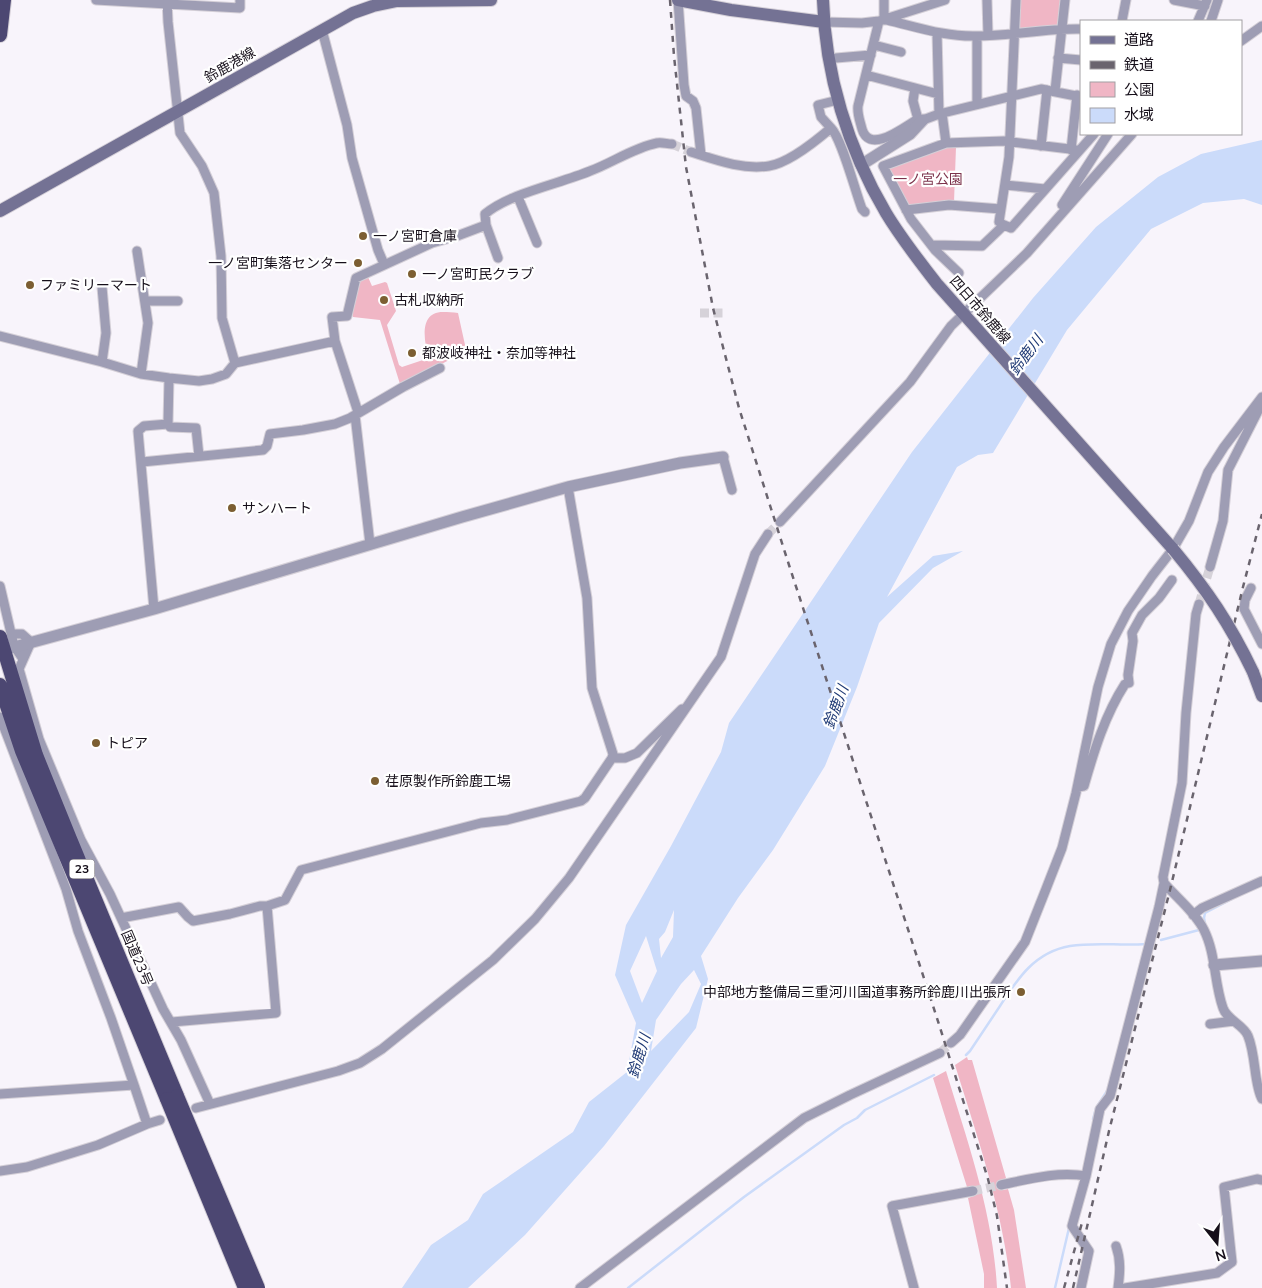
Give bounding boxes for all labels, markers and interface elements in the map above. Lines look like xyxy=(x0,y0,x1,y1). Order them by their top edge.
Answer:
legend xyxy=(1080,20,1242,135)
text: 道路 xyxy=(1124,30,1154,50)
street label: 鈴鹿港線 xyxy=(201,43,259,87)
text: 鉄道 xyxy=(1124,55,1154,75)
text: 公園 xyxy=(1124,80,1154,100)
text: 水域 xyxy=(1124,105,1154,125)
park label: 一ノ宮公園 xyxy=(893,170,963,189)
place label: 一ノ宮町倉庫 xyxy=(373,227,457,246)
marker: 一ノ宮町倉庫 xyxy=(357,230,369,242)
place label: 一ノ宮町集落センター xyxy=(208,254,348,273)
marker: 一ノ宮町集落センター xyxy=(352,257,364,269)
place label: 一ノ宮町民クラブ xyxy=(422,265,534,284)
marker: 一ノ宮町民クラブ xyxy=(406,268,418,280)
street label: 四日市鈴鹿線 xyxy=(945,272,1015,348)
place label: ファミリーマート xyxy=(40,276,152,295)
marker: ファミリーマート xyxy=(24,279,36,291)
place label: 古札収納所 xyxy=(394,291,464,310)
marker: 古札収納所 xyxy=(378,294,390,306)
water label: 鈴鹿川 xyxy=(1004,329,1049,379)
place label: 都波岐神社・奈加等神社 xyxy=(422,344,576,363)
marker: 都波岐神社・奈加等神社 xyxy=(406,347,418,359)
place label: サンハート xyxy=(242,499,312,518)
marker: サンハート xyxy=(226,502,238,514)
water label: 鈴鹿川 xyxy=(819,681,854,732)
place label: トピア xyxy=(106,734,148,753)
marker: トピア xyxy=(90,737,102,749)
place label: 荏原製作所鈴鹿工場 xyxy=(385,772,511,791)
marker: 荏原製作所鈴鹿工場 xyxy=(369,775,381,787)
road number: 23 xyxy=(70,860,94,879)
street label: 国道23号 xyxy=(117,927,157,989)
place label: 中部地方整備局三重河川国道事務所鈴鹿川出張所 xyxy=(703,983,1011,1002)
marker: 中部地方整備局三重河川国道事務所鈴鹿川出張所 xyxy=(1015,986,1027,998)
water label: 鈴鹿川 xyxy=(623,1030,656,1080)
north arrow xyxy=(1192,1218,1242,1268)
text: N xyxy=(1213,1244,1228,1266)

